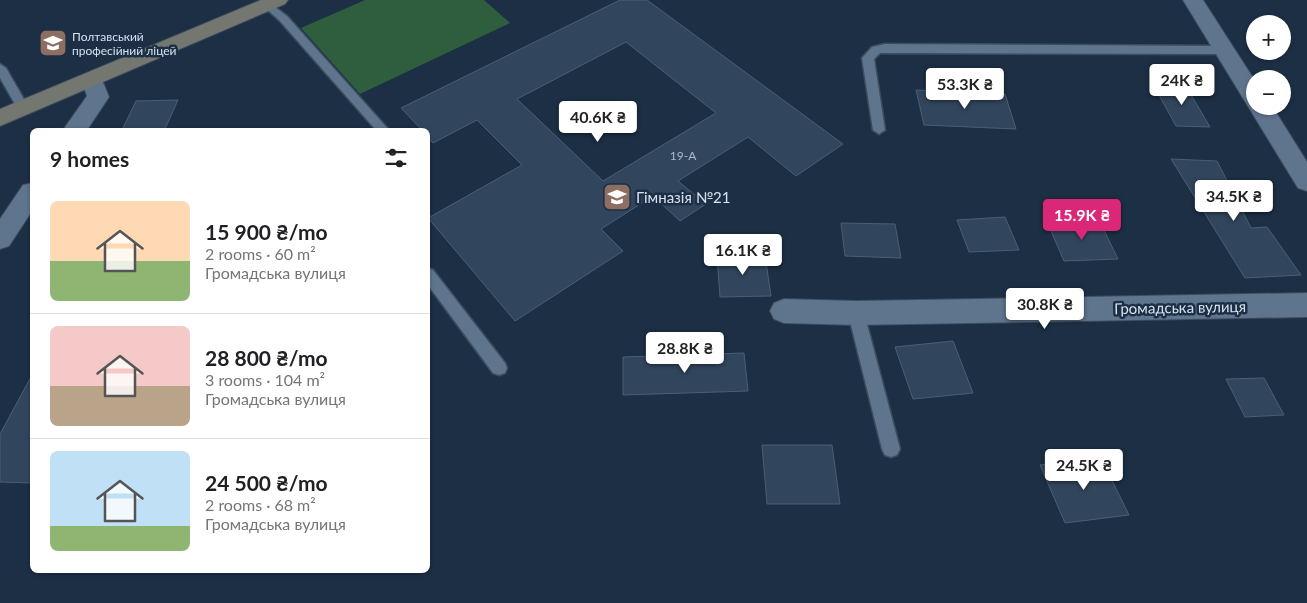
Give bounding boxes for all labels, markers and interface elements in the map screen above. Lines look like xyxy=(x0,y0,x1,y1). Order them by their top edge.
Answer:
map controls xyxy=(1246,15,1291,115)
button: + xyxy=(1246,15,1291,60)
school or university icon: Полтавський професійний ліцей xyxy=(38,28,68,58)
place label: Полтавський професійний ліцей xyxy=(72,29,177,58)
pin: 24K ₴ xyxy=(1147,64,1217,106)
pin: 53.3K ₴ xyxy=(919,68,1011,110)
text: 24K ₴ xyxy=(1160,70,1204,89)
button: − xyxy=(1246,70,1291,115)
text: 53.3K ₴ xyxy=(937,74,993,93)
pin: 40.6K ₴ xyxy=(552,100,644,143)
text: 40.6K ₴ xyxy=(570,107,626,126)
icon: filters xyxy=(382,144,410,172)
text: 9 homes xyxy=(50,146,129,171)
house number: 19-А xyxy=(670,148,697,163)
pin: 34.5K ₴ xyxy=(1188,180,1280,222)
school or university icon: Гімназія №21 xyxy=(602,182,632,212)
text: 34.5K ₴ xyxy=(1206,186,1262,205)
place label: Гімназія №21 xyxy=(636,188,730,206)
pin: 15.9K ₴ xyxy=(1036,198,1128,241)
text: 15.9K ₴ xyxy=(1054,205,1110,224)
text: 15 900 ₴/mo xyxy=(205,219,328,244)
icon: home xyxy=(90,221,150,281)
pin: 16.1K ₴ xyxy=(697,234,789,276)
text: 16.1K ₴ xyxy=(715,240,771,259)
text: 2 rooms · 60 m² xyxy=(205,244,316,263)
text: Громадська вулиця xyxy=(205,263,346,282)
pin: 30.8K ₴ xyxy=(999,288,1091,330)
text: 30.8K ₴ xyxy=(1017,294,1073,313)
street label: Громадська вулиця xyxy=(1114,297,1246,317)
pin: 28.8K ₴ xyxy=(639,332,731,374)
text: 28.8K ₴ xyxy=(657,338,713,357)
text: 28 800 ₴/mo xyxy=(205,345,328,370)
icon: home xyxy=(90,346,150,406)
text: 3 rooms · 104 m² xyxy=(205,370,325,389)
text: Громадська вулиця xyxy=(205,389,346,408)
pin: 24.5K ₴ xyxy=(1038,448,1130,491)
text: 24.5K ₴ xyxy=(1056,455,1112,474)
text: 24 500 ₴/mo xyxy=(205,470,328,495)
icon: home xyxy=(90,471,150,531)
text: 2 rooms · 68 m² xyxy=(205,495,316,514)
text: Громадська вулиця xyxy=(205,514,346,533)

